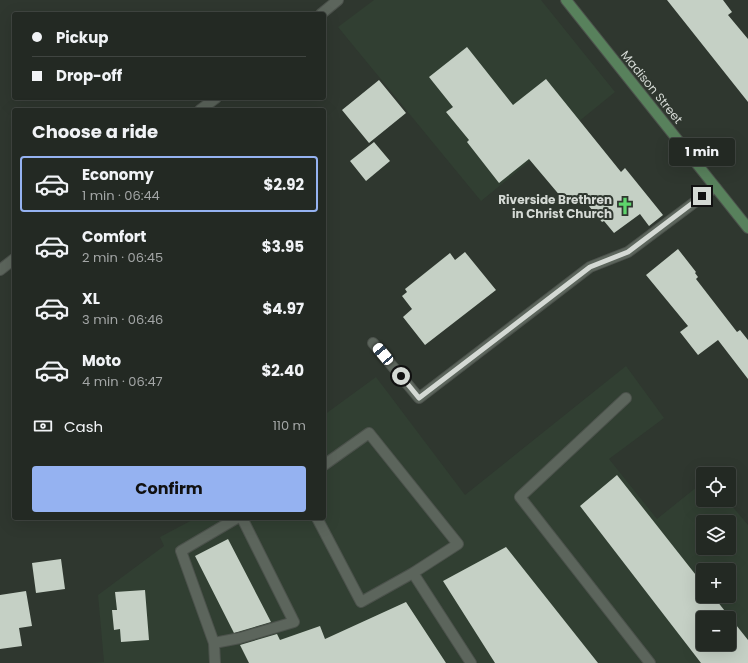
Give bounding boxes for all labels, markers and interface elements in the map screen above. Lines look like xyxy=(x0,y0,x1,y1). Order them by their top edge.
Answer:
text: Pickup xyxy=(56,27,108,48)
street label: Madison Street xyxy=(617,47,687,127)
text: Drop-off xyxy=(56,65,122,86)
text: Choose a ride xyxy=(32,119,158,144)
callout: 1 min xyxy=(669,138,735,166)
text: 1 min xyxy=(685,142,719,161)
text: Economy xyxy=(82,164,154,185)
icon: car xyxy=(34,166,70,202)
text: $2.92 xyxy=(264,174,304,195)
text: 1 min · 06:44 xyxy=(82,186,160,205)
route end xyxy=(693,187,711,205)
place label: Riverside Brethren in Christ Church xyxy=(498,191,612,222)
church icon: Riverside Brethren in Christ Church xyxy=(615,196,635,216)
text: Comfort xyxy=(82,226,146,247)
icon: car xyxy=(34,228,70,264)
text: $3.95 xyxy=(262,236,304,257)
text: 2 min · 06:45 xyxy=(82,248,163,267)
text: XL xyxy=(82,288,100,309)
icon: car xyxy=(34,290,70,326)
text: $4.97 xyxy=(262,298,304,319)
text: 3 min · 06:46 xyxy=(82,310,163,329)
car xyxy=(371,341,395,367)
text: Moto xyxy=(82,350,121,371)
icon: car xyxy=(34,352,70,388)
text: $2.40 xyxy=(261,360,304,381)
route start xyxy=(392,367,410,385)
text: 4 min · 06:47 xyxy=(82,372,163,391)
icon: cash xyxy=(32,415,54,437)
text: Cash xyxy=(64,416,103,437)
text: 110 m xyxy=(273,416,306,435)
button: Confirm xyxy=(32,466,306,512)
map controls xyxy=(696,467,736,651)
button: locate xyxy=(696,467,736,507)
button: layers xyxy=(696,515,736,555)
button: + xyxy=(696,563,736,603)
button: − xyxy=(696,611,736,651)

